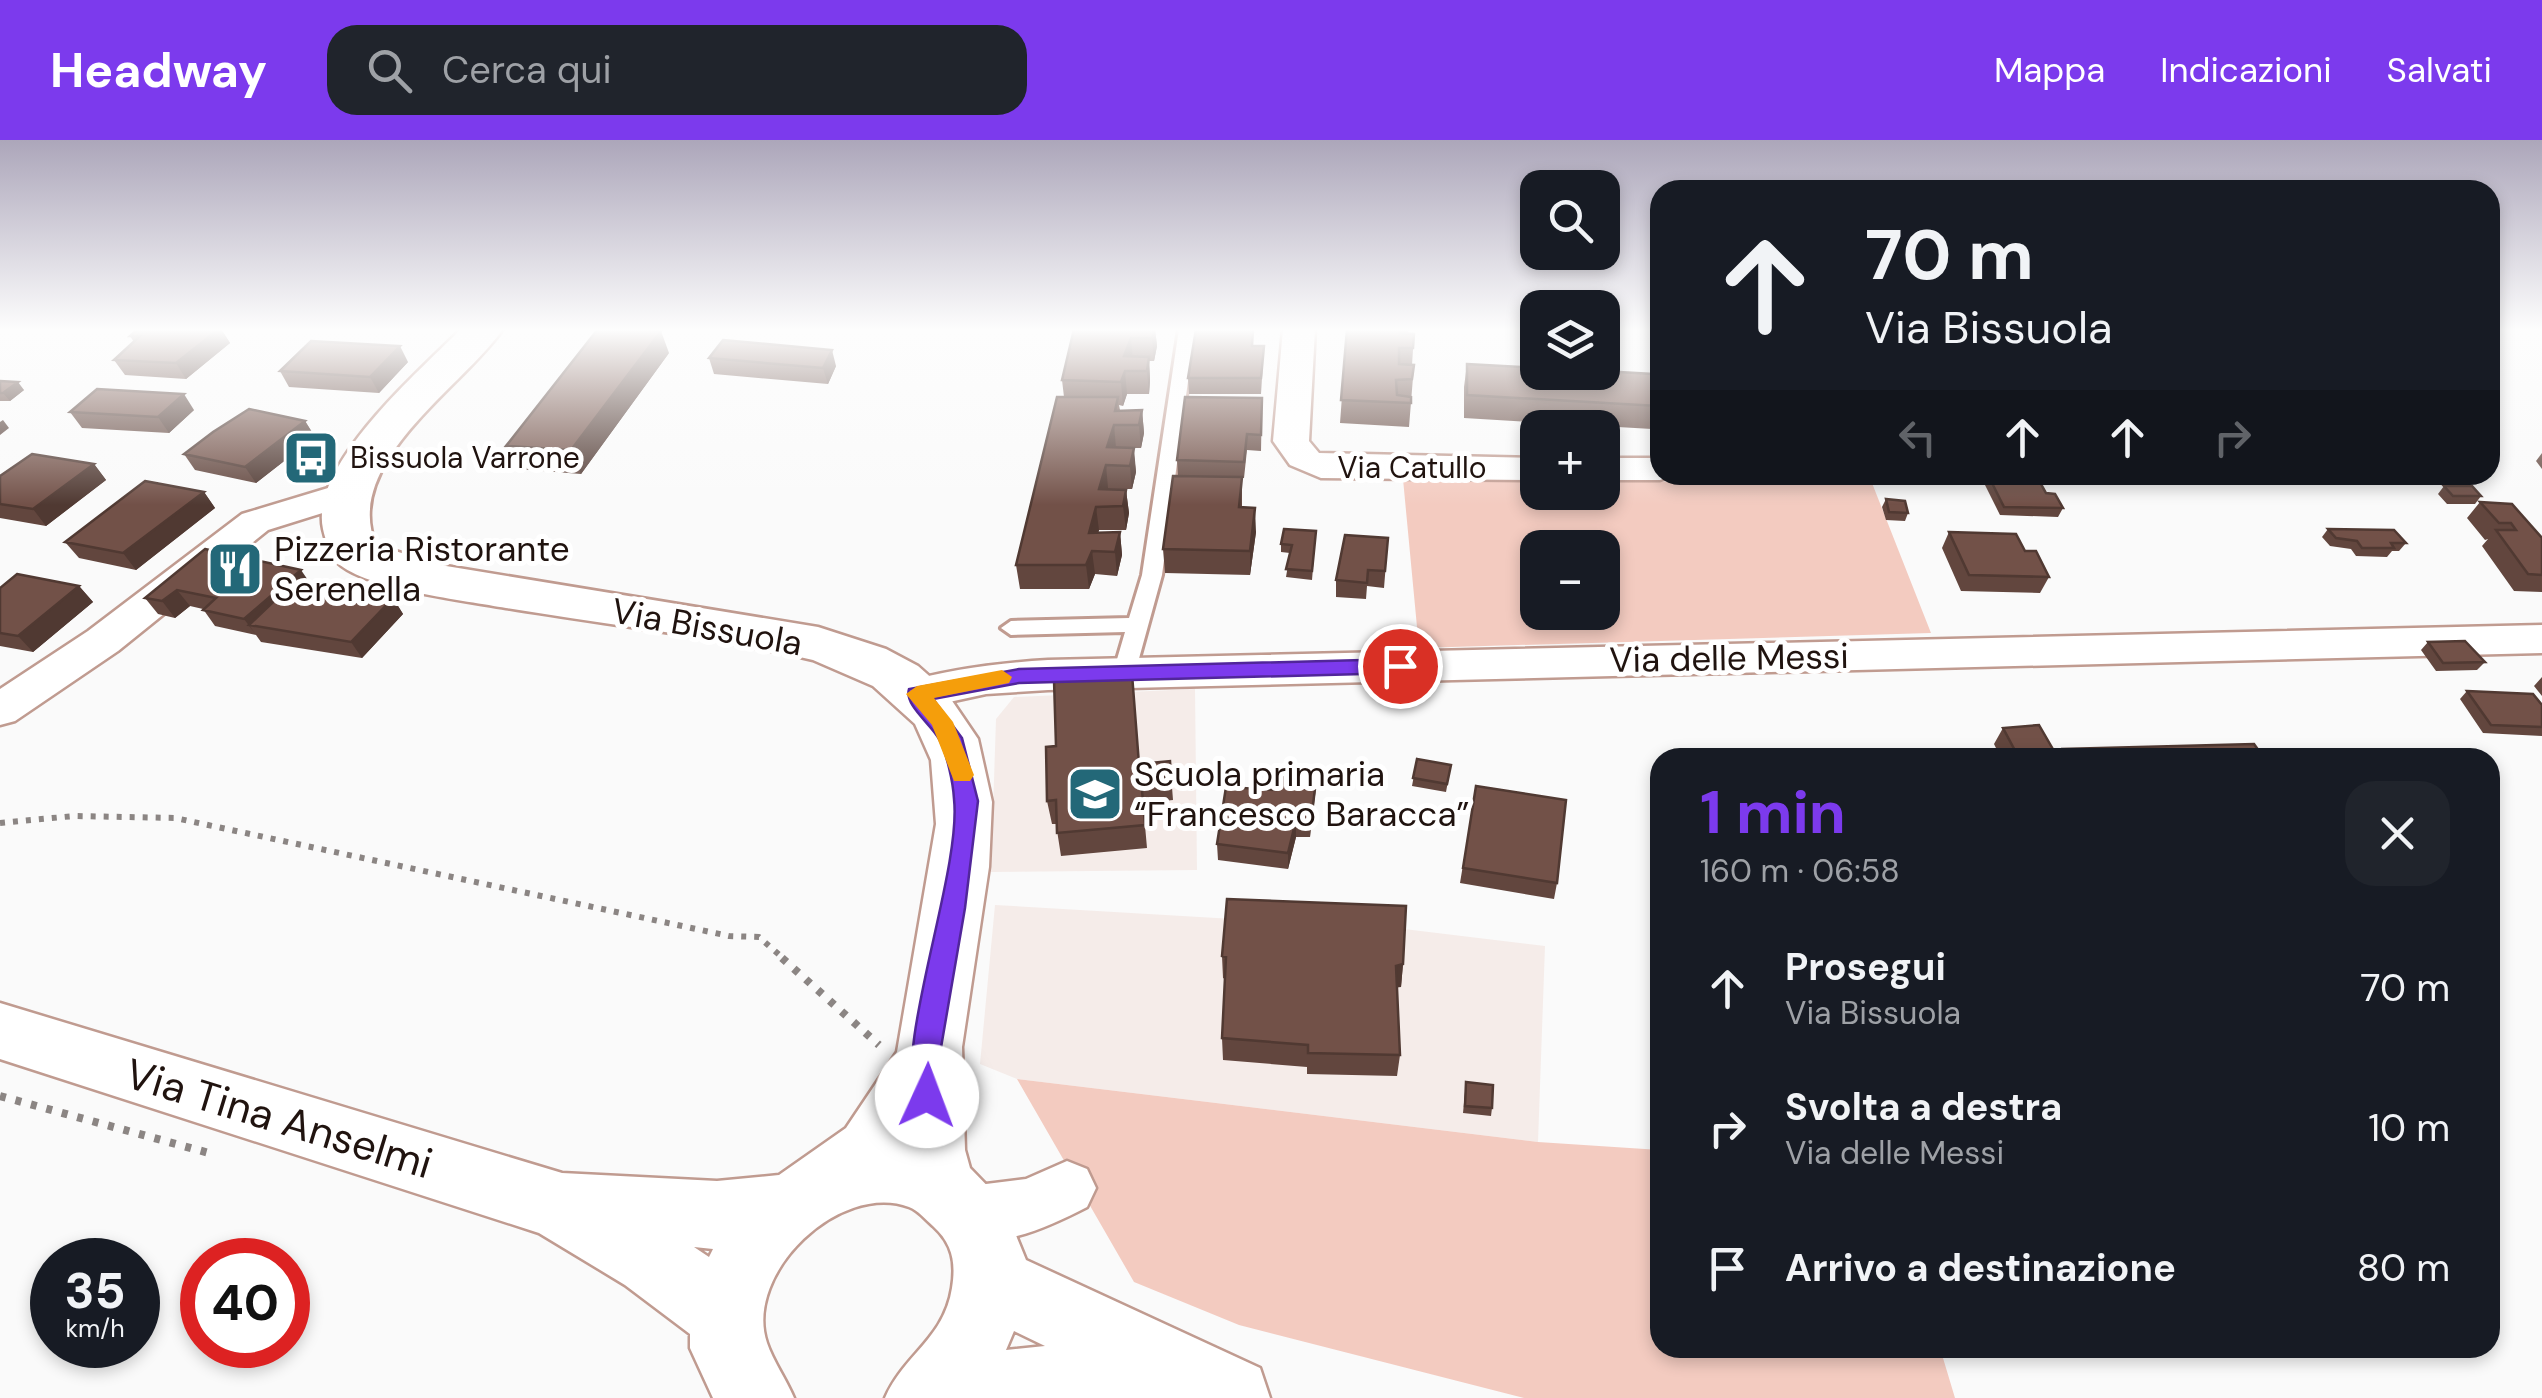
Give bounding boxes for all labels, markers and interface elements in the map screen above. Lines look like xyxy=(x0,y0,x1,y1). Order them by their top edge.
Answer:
search box xyxy=(327,25,1027,115)
text: Headway xyxy=(50,39,267,102)
icon: search xyxy=(362,43,417,98)
text: Cerca qui xyxy=(442,45,612,95)
text: Mappa xyxy=(1994,47,2105,93)
text: Indicazioni xyxy=(2160,47,2332,93)
text: Salvati xyxy=(2387,47,2492,93)
map controls xyxy=(1520,170,1620,630)
button: search xyxy=(1520,170,1620,270)
text: 70 m xyxy=(1865,210,2034,301)
icon: ahead xyxy=(1700,220,1830,350)
button: layers xyxy=(1520,290,1620,390)
text: Via Bissuola xyxy=(1865,298,2112,357)
button: + xyxy=(1520,410,1620,510)
icon: left xyxy=(1890,410,1945,465)
icon: ahead xyxy=(1995,410,2050,465)
icon: ahead xyxy=(2100,410,2155,465)
icon: right xyxy=(2205,410,2260,465)
bus stop icon: Bissuola Varrone xyxy=(281,428,341,488)
place label: Bissuola Varrone xyxy=(350,438,580,477)
street label: Via Catullo xyxy=(1337,448,1487,487)
place label: Pizzeria Ristorante Serenella xyxy=(274,526,570,612)
button: − xyxy=(1520,530,1620,630)
restaurant icon: Pizzeria Ristorante Serenella xyxy=(205,539,265,599)
street label: Via Bissuola xyxy=(608,588,806,666)
pin xyxy=(1358,624,1443,709)
street label: Via delle Messi xyxy=(1609,633,1849,683)
icon: arrive xyxy=(1373,639,1428,694)
place label: Scuola primaria “Francesco Baracca” xyxy=(1134,751,1469,837)
school or university icon: Scuola primaria “Francesco Baracca” xyxy=(1065,764,1125,824)
text: 1 min xyxy=(1700,773,1846,852)
button: close xyxy=(2345,781,2450,886)
text: 160 m · 06:58 xyxy=(1700,850,1900,892)
text: Prosegui xyxy=(1785,942,1946,992)
icon: ahead xyxy=(1700,961,1755,1016)
text: 70 m xyxy=(2360,963,2450,1013)
text: Via Bissuola xyxy=(1785,992,1961,1034)
position arrow xyxy=(875,1044,979,1148)
street label: Via Tina Anselmi xyxy=(119,1046,439,1191)
text: Svolta a destra xyxy=(1785,1082,2062,1132)
icon: right xyxy=(1700,1101,1755,1156)
text: 10 m xyxy=(2368,1103,2450,1153)
text: Via delle Messi xyxy=(1785,1132,2004,1174)
speed limit sign: 40 xyxy=(180,1238,310,1368)
icon: arrive xyxy=(1700,1241,1755,1296)
text: Arrivo a destinazione xyxy=(1785,1243,2176,1293)
text: 80 m xyxy=(2357,1243,2450,1293)
text: 35 xyxy=(64,1258,126,1324)
text: km/h xyxy=(65,1312,125,1345)

